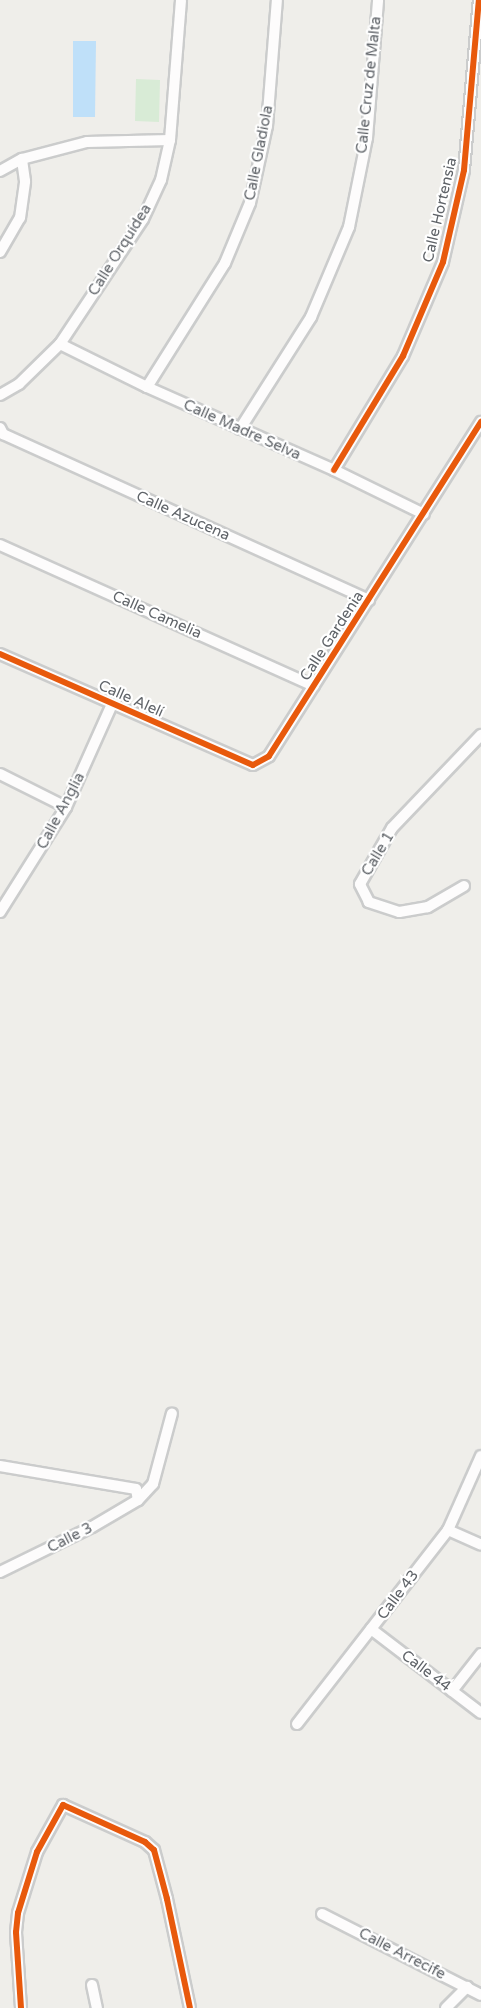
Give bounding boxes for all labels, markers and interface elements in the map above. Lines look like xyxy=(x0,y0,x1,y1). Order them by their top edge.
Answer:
street label: Calle Cruz de Malta xyxy=(353,15,385,155)
street label: Calle Gladiola xyxy=(241,104,277,202)
street label: Calle Hortensia xyxy=(419,156,461,264)
street label: Calle Orquídea xyxy=(85,201,155,299)
street label: Calle Madre Selva xyxy=(180,396,304,464)
street label: Calle Azucena xyxy=(133,487,233,545)
street label: Calle Camelia xyxy=(110,587,204,643)
street label: Calle Gardenia xyxy=(296,588,368,684)
street label: Calle Alelí xyxy=(96,677,166,721)
street label: Calle Anglia xyxy=(33,770,89,852)
street label: Calle 1 xyxy=(358,829,398,879)
street label: Calle 3 xyxy=(44,1519,96,1557)
street label: Calle 43 xyxy=(373,1567,423,1623)
street label: Calle 44 xyxy=(398,1646,454,1696)
street label: Calle Arrecife xyxy=(356,1924,448,1984)

